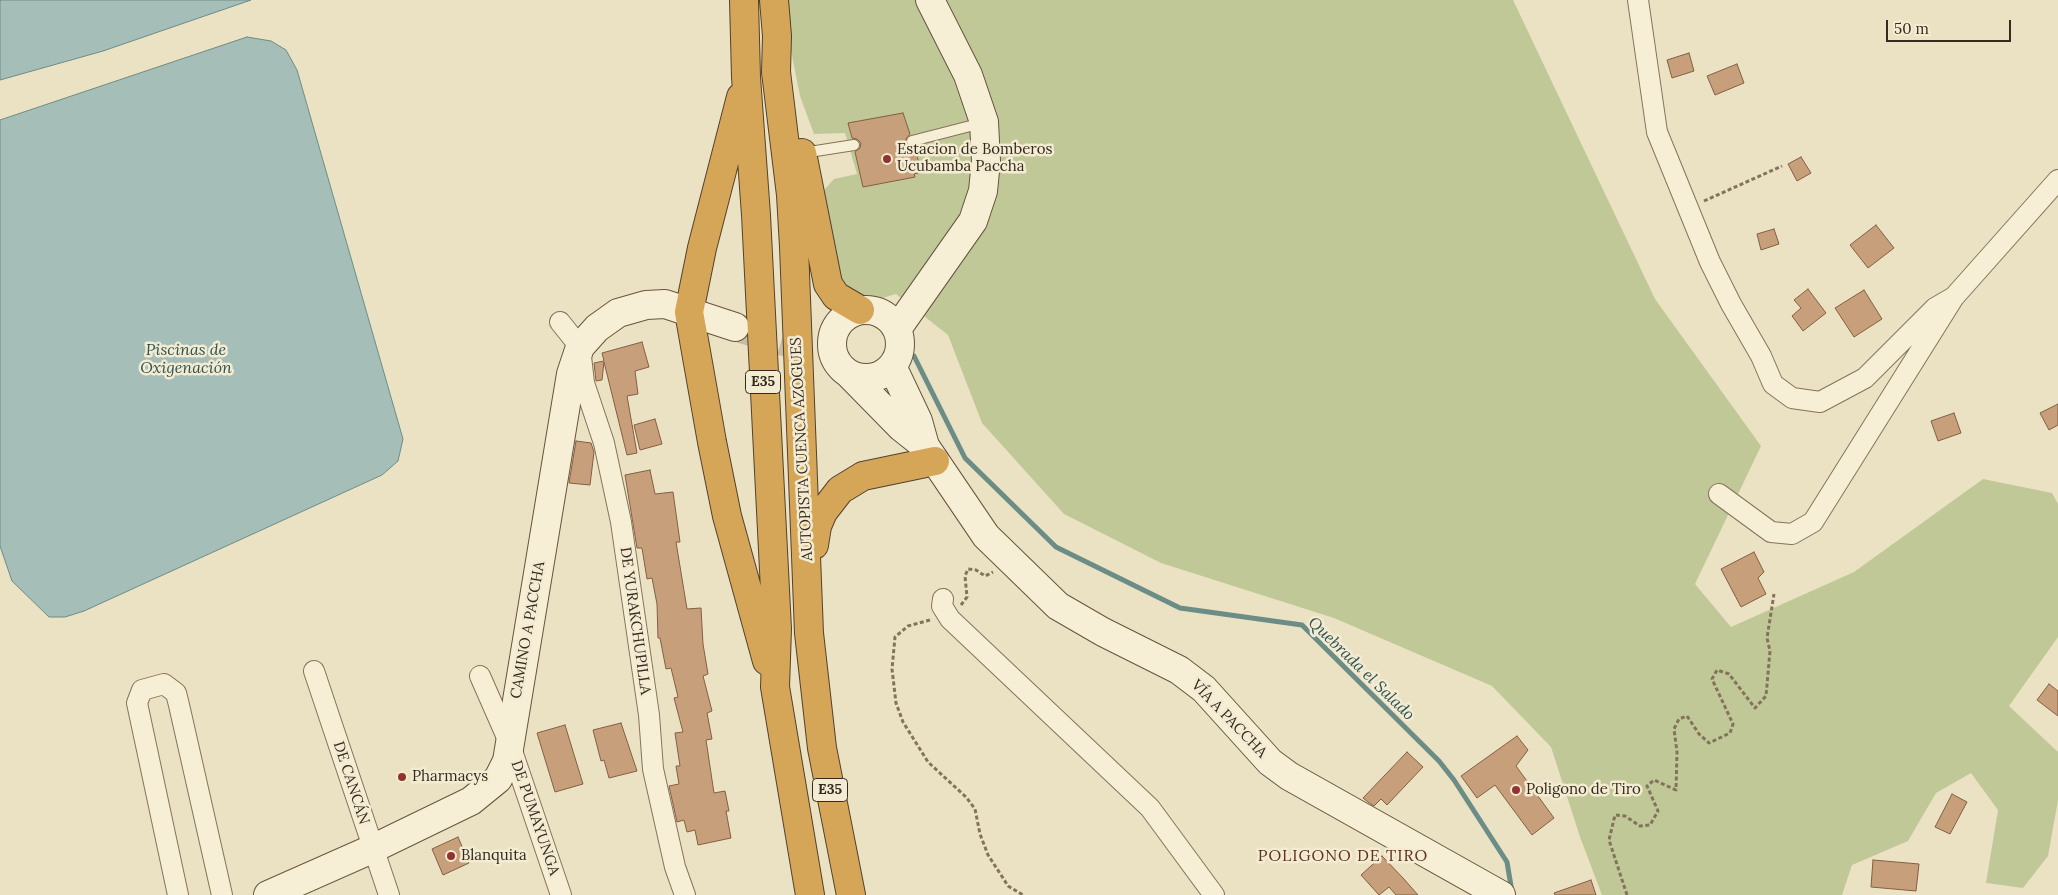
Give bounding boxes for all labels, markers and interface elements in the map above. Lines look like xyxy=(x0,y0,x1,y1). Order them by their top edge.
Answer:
scale bar xyxy=(1888,10,2013,42)
text: 50 m xyxy=(1894,19,1929,38)
place label: Estacion de Bomberos Ucubamba Paccha xyxy=(897,141,1052,176)
marker: Estacion de Bomberos Ucubamba Paccha xyxy=(881,153,893,165)
street label: AUTOPISTA CUENCA AZOGUES xyxy=(787,337,817,561)
water label: Piscinas de Oxigenación xyxy=(140,340,232,378)
road number: E35 xyxy=(746,371,780,394)
street label: DE YURAKCHUPILLA xyxy=(616,546,654,696)
street label: CAMINO A PACCHA xyxy=(507,560,549,700)
water label: Quebrada el Salado xyxy=(1304,613,1418,725)
street label: VÍA A PACCHA xyxy=(1187,676,1271,762)
street label: DE CANCÁN xyxy=(329,739,373,827)
street label: DE PUMAYUNGA xyxy=(507,758,563,878)
place label: Pharmacys xyxy=(412,768,488,786)
marker: Pharmacys xyxy=(396,771,408,783)
road number: E35 xyxy=(812,778,848,802)
place label: Poligono de Tiro xyxy=(1526,781,1641,799)
marker: Poligono de Tiro xyxy=(1510,784,1522,796)
district label: POLIGONO DE TIRO xyxy=(1256,846,1430,866)
place label: Blanquita xyxy=(461,847,527,865)
marker: Blanquita xyxy=(445,850,457,862)

